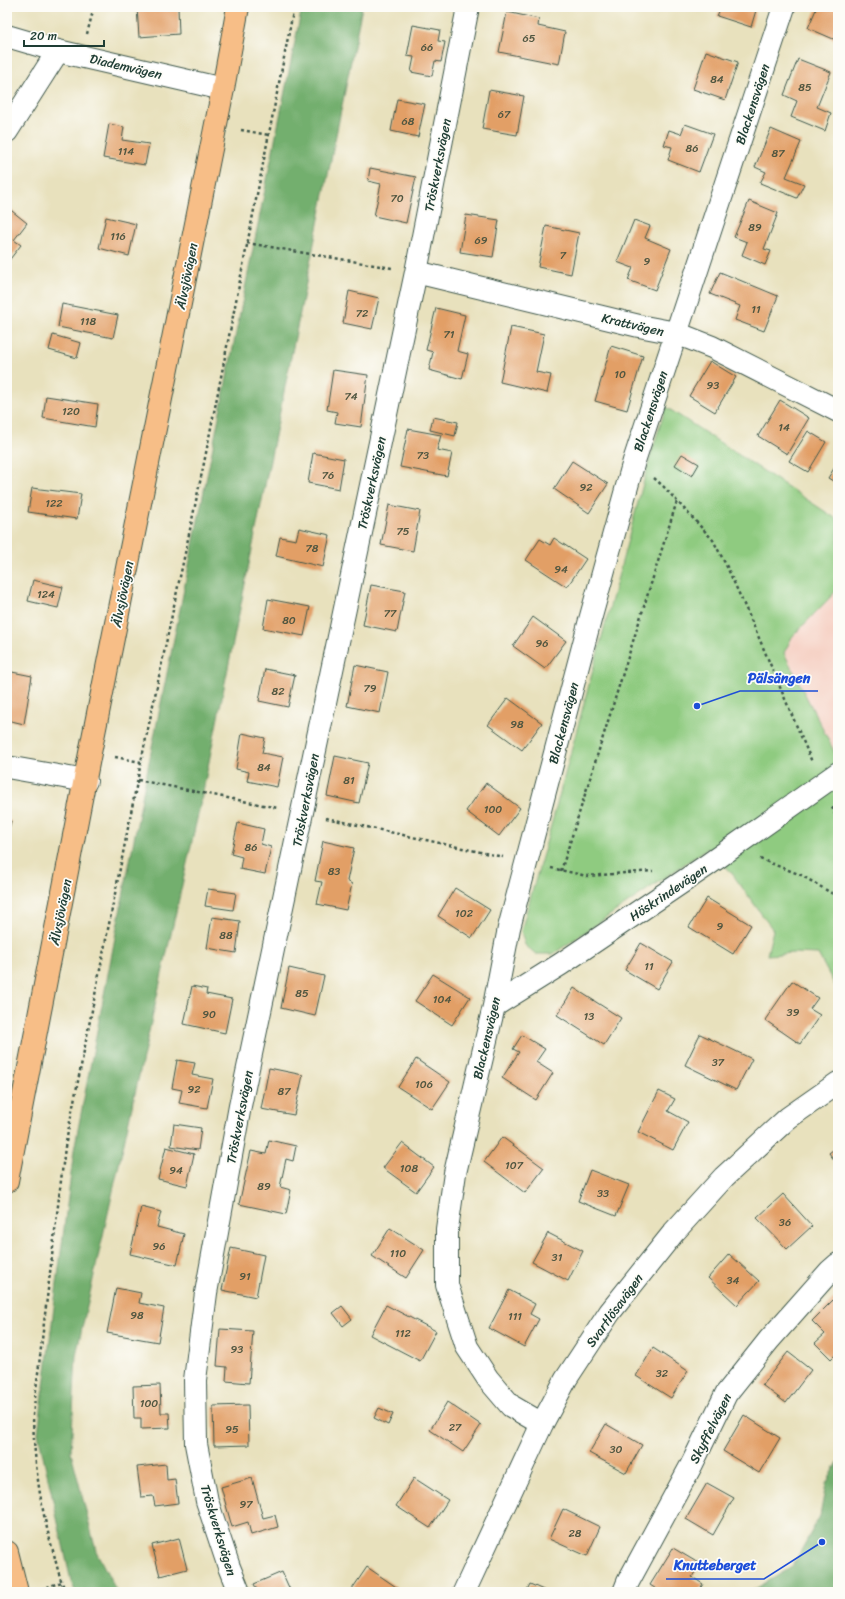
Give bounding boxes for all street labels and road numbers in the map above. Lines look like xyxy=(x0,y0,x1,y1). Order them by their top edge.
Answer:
street label: Diademvägen xyxy=(87,47,164,86)
street label: Blackensvägen xyxy=(729,61,776,148)
street label: Tröskverksvägen xyxy=(417,116,458,214)
street label: Älvsjövägen xyxy=(169,241,204,312)
street label: Krattvägen xyxy=(599,306,666,343)
street label: Blackensvägen xyxy=(627,368,674,455)
street label: Tröskverksvägen xyxy=(350,434,393,532)
street label: Älvsjövägen xyxy=(105,559,140,630)
street label: Blackensvägen xyxy=(542,680,585,767)
street label: Tröskverksvägen xyxy=(285,751,326,849)
street label: Höskrindevägen xyxy=(624,858,712,927)
street label: Älvsjövägen xyxy=(43,877,78,948)
street label: Blackensvägen xyxy=(466,995,507,1082)
street label: Tröskverksvägen xyxy=(219,1068,260,1166)
street label: Svartlösavägen xyxy=(580,1269,649,1352)
street label: Skyffelvägen xyxy=(683,1389,738,1468)
street label: Tröskverksvägen xyxy=(194,1482,243,1579)

